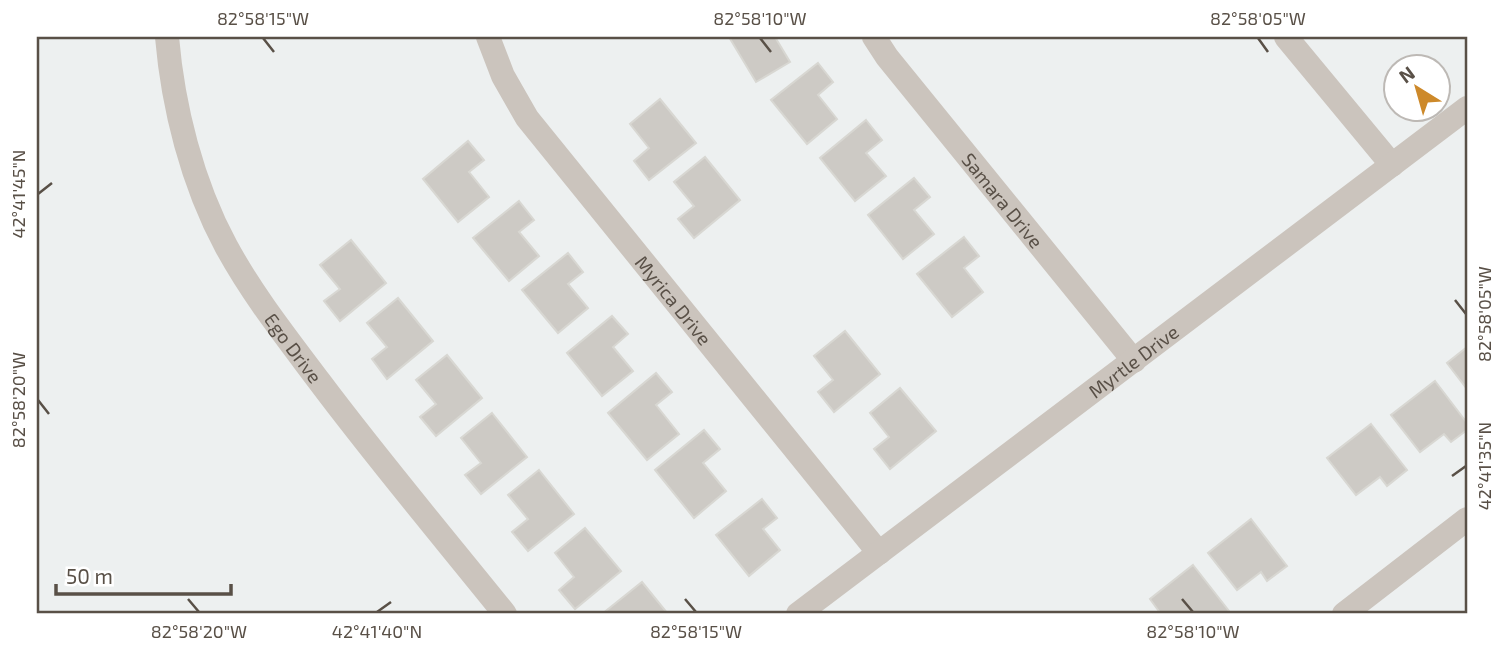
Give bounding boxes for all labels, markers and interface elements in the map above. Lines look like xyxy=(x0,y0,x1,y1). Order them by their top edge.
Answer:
text: 82°58'15"W xyxy=(217,7,309,29)
text: 82°58'10"W xyxy=(713,7,807,29)
text: 82°58'05"W xyxy=(1210,7,1306,29)
north arrow xyxy=(1382,52,1452,122)
text: N xyxy=(1394,61,1419,87)
street label: Samara Drive xyxy=(958,148,1049,252)
text: 42°41'45"N xyxy=(7,149,29,239)
street label: Myrica Drive xyxy=(631,250,717,349)
text: 82°58'05"W xyxy=(1473,266,1495,362)
street label: Ego Drive xyxy=(260,308,328,387)
street label: Myrtle Drive xyxy=(1083,319,1183,402)
text: 82°58'20"W xyxy=(7,352,29,448)
text: 42°41'35"N xyxy=(1473,422,1495,510)
scale bar xyxy=(56,553,231,597)
text: 50 m xyxy=(66,563,113,588)
text: 82°58'20"W xyxy=(151,620,247,642)
text: 42°41'40"N xyxy=(332,620,422,642)
text: 82°58'15"W xyxy=(650,620,742,642)
text: 82°58'10"W xyxy=(1146,620,1240,642)

